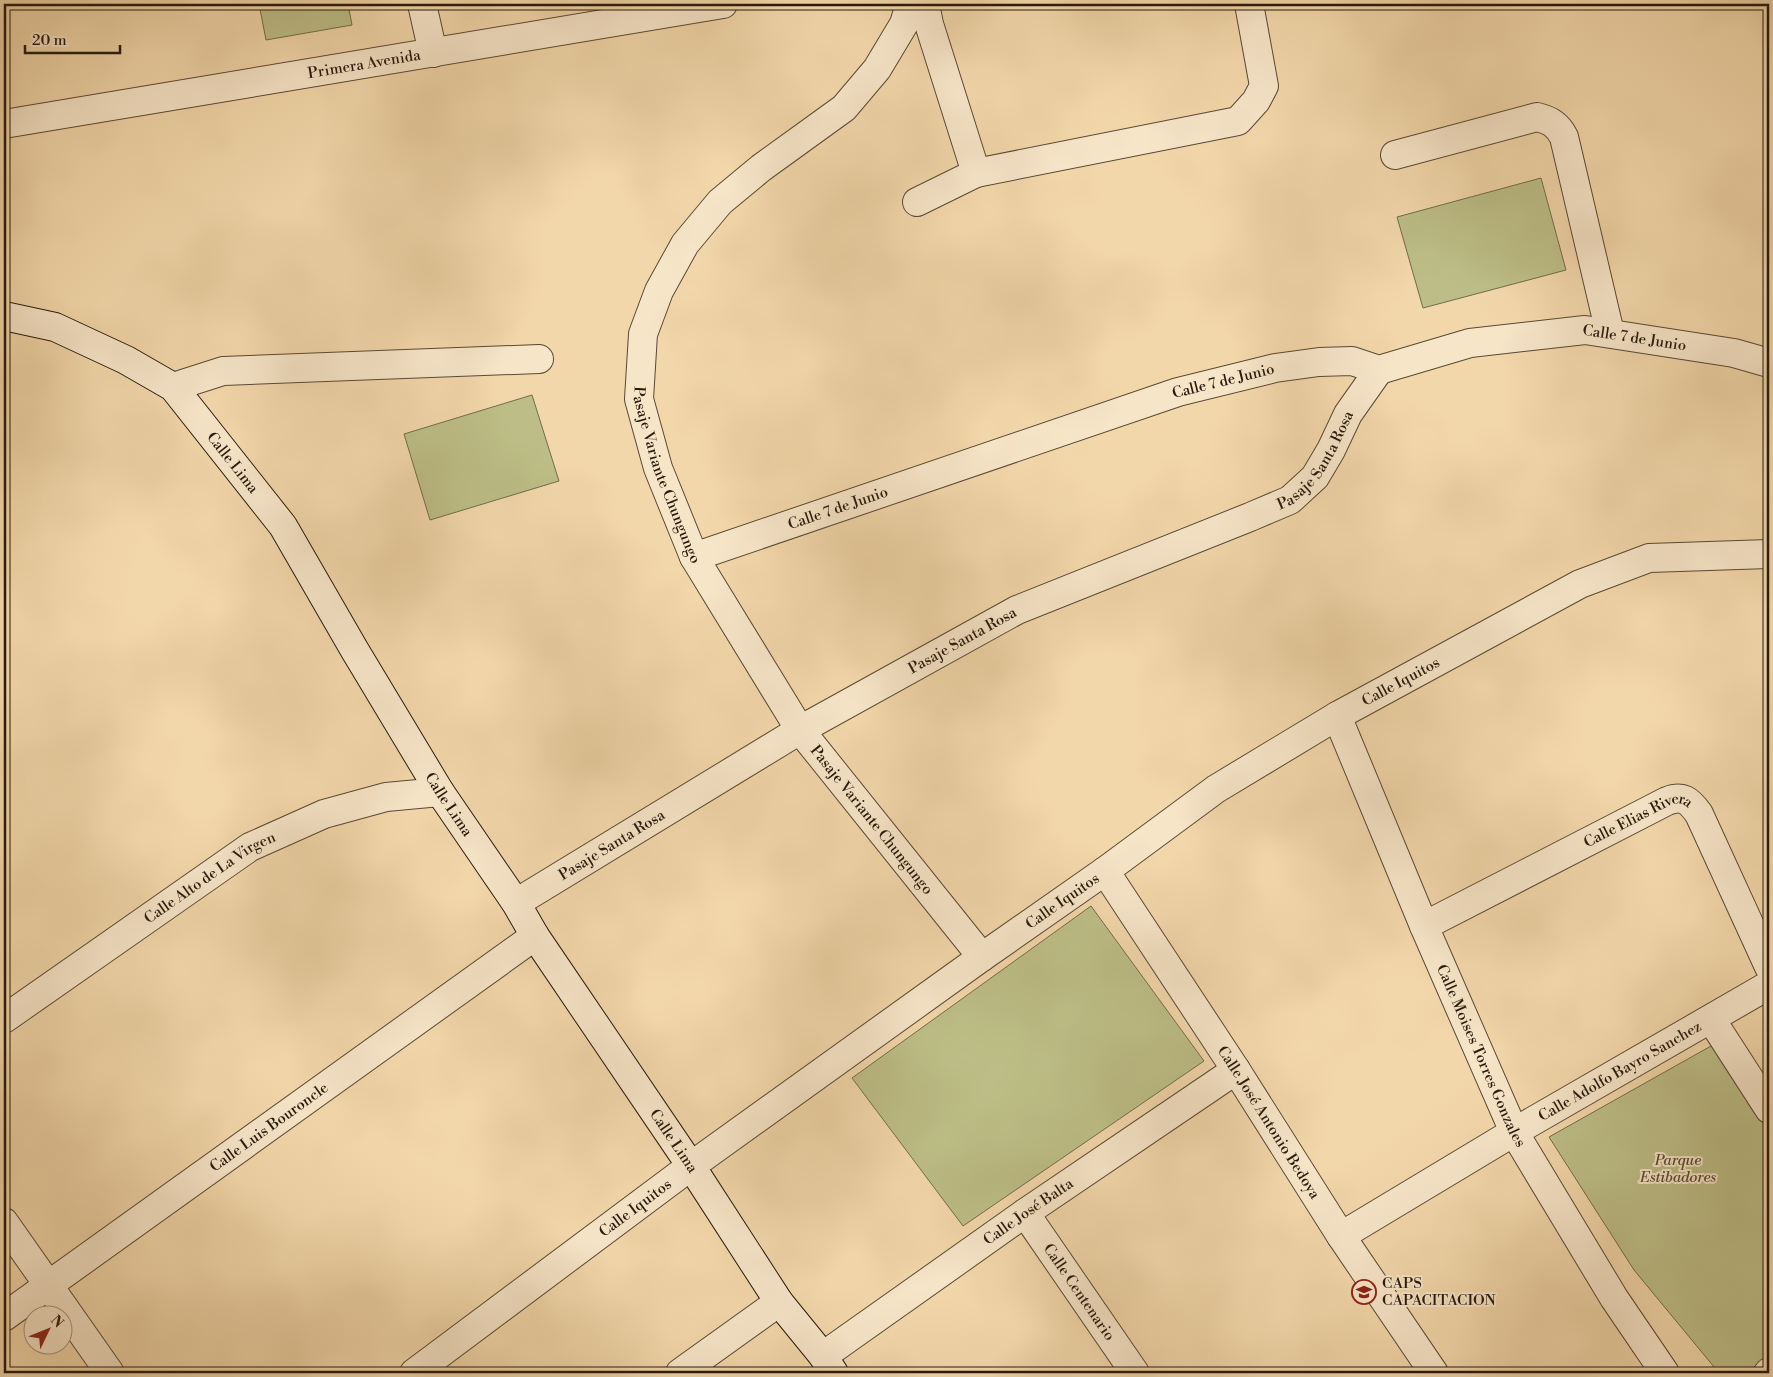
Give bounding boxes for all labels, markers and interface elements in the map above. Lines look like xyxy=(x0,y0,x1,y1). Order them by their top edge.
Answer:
scale bar xyxy=(25,22,120,54)
text: 20 m xyxy=(32,31,67,50)
street label: Primera Avenida xyxy=(306,46,422,83)
street label: Calle 7 de Junio xyxy=(1581,321,1688,356)
street label: Calle 7 de Junio xyxy=(1170,359,1276,403)
street label: Pasaje Variante Chungungo xyxy=(629,386,705,567)
street label: Pasaje Santa Rosa xyxy=(1274,408,1358,514)
street label: Calle Lima xyxy=(202,428,263,498)
street label: Calle 7 de Junio xyxy=(785,483,891,534)
street label: Pasaje Santa Rosa xyxy=(905,603,1020,678)
street label: Calle Iquitos xyxy=(1359,653,1443,711)
street label: Pasaje Variante Chungungo xyxy=(806,741,937,899)
street label: Calle Lima xyxy=(420,769,477,841)
street label: Calle Elias Rivera xyxy=(1581,789,1697,852)
street label: Pasaje Santa Rosa xyxy=(555,805,669,885)
street label: Calle Alto de La Virgen xyxy=(141,828,279,928)
street label: Calle Iquitos xyxy=(1022,869,1103,934)
street label: Calle Moises Torres Gonzales xyxy=(1432,962,1530,1151)
street label: Calle Adolfo Bayro Sanchez xyxy=(1535,1017,1705,1126)
street label: Calle José Antonio Bedoya xyxy=(1213,1043,1324,1203)
street label: Calle Luis Bouroncle xyxy=(206,1078,332,1176)
street label: Calle Lima xyxy=(645,1106,702,1177)
park label: Parque Estibadores xyxy=(1639,1151,1716,1187)
street label: Calle José Balta xyxy=(980,1174,1077,1250)
street label: Calle Iquitos xyxy=(595,1175,675,1242)
street label: Calle Centenario xyxy=(1039,1240,1119,1345)
place label: CAPS CAPACITACION xyxy=(1382,1274,1496,1310)
school or university icon: CAPS CAPACITACION xyxy=(1351,1279,1377,1305)
north arrow xyxy=(22,1304,72,1354)
text: N xyxy=(46,1312,67,1332)

